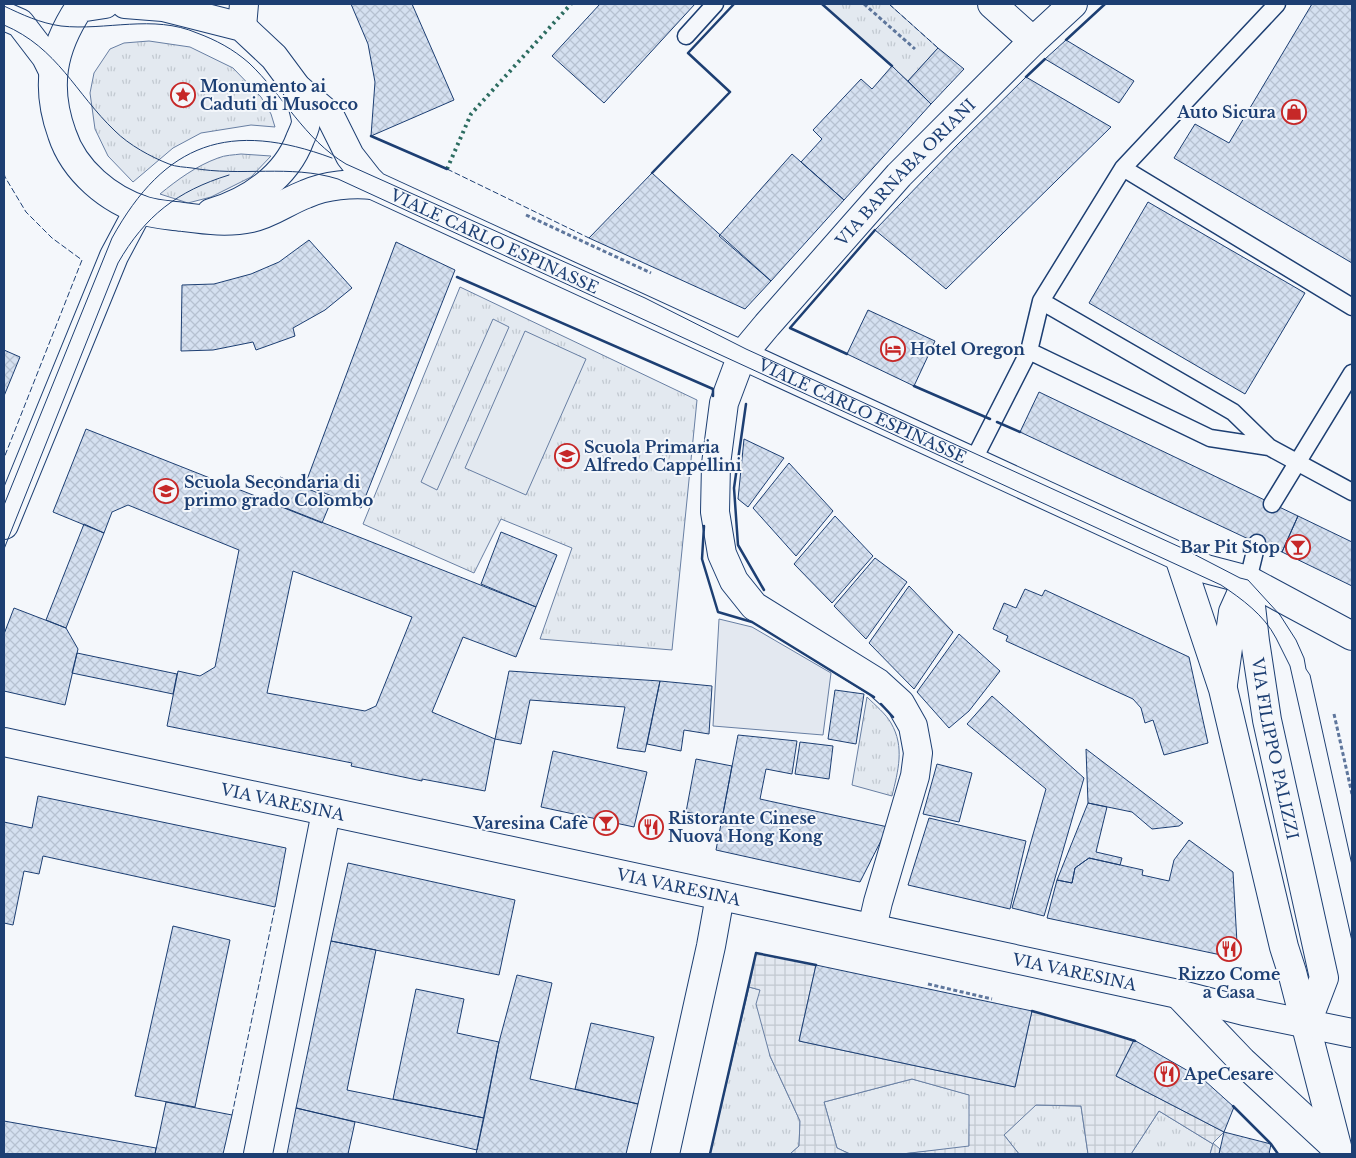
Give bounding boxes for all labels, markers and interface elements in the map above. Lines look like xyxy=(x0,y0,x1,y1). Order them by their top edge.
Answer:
place label: Monumento ai Caduti di Musocco xyxy=(200,76,358,114)
place icon: Monumento ai Caduti di Musocco xyxy=(170,82,196,108)
street label: VIA BARNABA ORIANI xyxy=(831,94,980,251)
shop icon: Auto Sicura xyxy=(1281,99,1307,125)
place label: Auto Sicura xyxy=(1176,102,1276,122)
street label: VIALE CARLO ESPINASSE xyxy=(387,184,602,298)
hotel icon: Hotel Oregon xyxy=(880,336,906,362)
place label: Hotel Oregon xyxy=(910,339,1025,359)
street label: VIALE CARLO ESPINASSE xyxy=(754,354,970,467)
place label: Scuola Primaria Alfredo Cappellini xyxy=(583,437,742,475)
school or university icon: Scuola Primaria Alfredo Cappellini xyxy=(554,443,580,469)
place label: Scuola Secondaria di primo grado Colombo xyxy=(184,472,373,510)
school or university icon: Scuola Secondaria di primo grado Colombo xyxy=(153,478,179,504)
bar icon: Bar Pit Stop xyxy=(1285,534,1311,560)
place label: Bar Pit Stop xyxy=(1180,537,1280,557)
street label: VIA FILIPPO PALIZZI xyxy=(1248,655,1303,841)
street label: VIA VARESINA xyxy=(218,779,347,825)
place label: Ristorante Cinese Nuova Hong Kong xyxy=(668,808,824,846)
bar icon: Varesina Cafè xyxy=(593,810,619,836)
place label: Varesina Cafè xyxy=(472,813,588,833)
restaurant icon: Ristorante Cinese Nuova Hong Kong xyxy=(638,814,664,840)
street label: VIA VARESINA xyxy=(614,864,743,910)
restaurant icon: Rizzo Come a Casa xyxy=(1216,936,1242,962)
street label: VIA VARESINA xyxy=(1010,949,1139,995)
place label: Rizzo Come a Casa xyxy=(1178,964,1280,1002)
restaurant icon: ApeCesare xyxy=(1154,1061,1180,1087)
place label: ApeCesare xyxy=(1183,1064,1274,1084)

